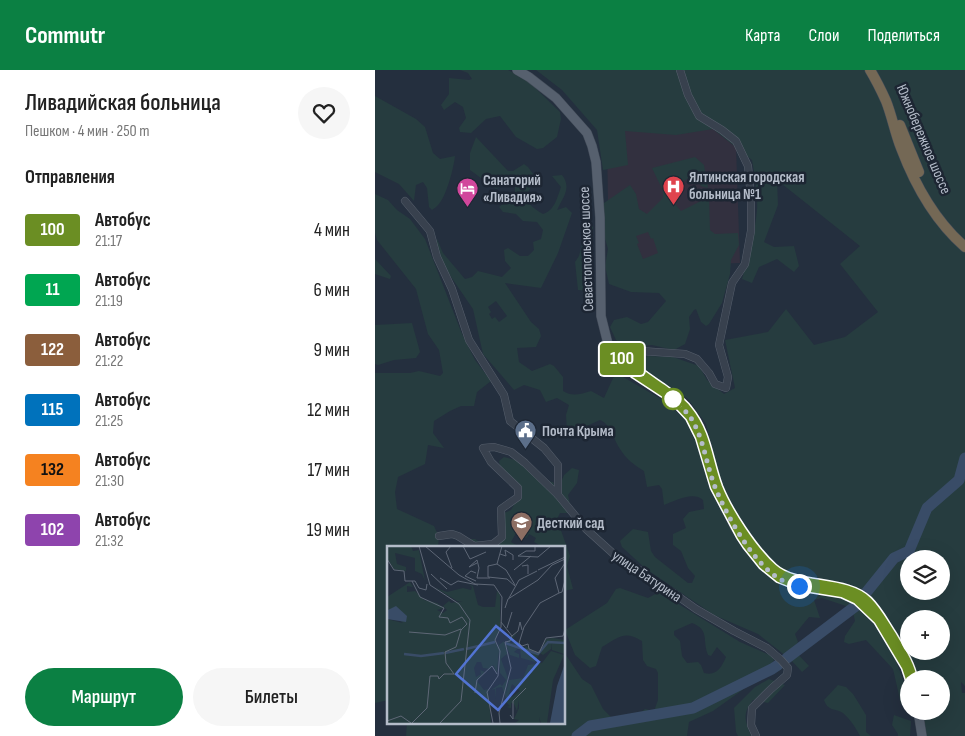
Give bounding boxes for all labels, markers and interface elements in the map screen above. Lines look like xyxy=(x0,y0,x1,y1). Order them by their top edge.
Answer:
text: Commutr xyxy=(25,21,105,50)
text: Карта xyxy=(745,25,781,46)
text: Слои xyxy=(809,25,840,46)
text: Поделиться xyxy=(868,25,940,46)
street label: Южнобережное шоссе xyxy=(892,81,955,197)
button: heart xyxy=(298,87,350,139)
text: Ливадийская больница xyxy=(25,88,221,117)
text: Пешком · 4 мин · 250 m xyxy=(25,122,150,141)
text: Отправления xyxy=(25,166,115,189)
place label: Ялтинская городская больница №1 xyxy=(689,168,804,204)
place label: Санаторий «Ливадия» xyxy=(483,171,543,207)
hospital icon: Ялтинская городская больница №1 xyxy=(661,174,685,205)
hotel icon: Санаторий «Ливадия» xyxy=(455,177,479,208)
street label: Севастопольское шоссе xyxy=(575,186,598,312)
text: Автобус xyxy=(95,209,151,232)
text: 100 xyxy=(40,219,65,240)
text: 4 мин xyxy=(314,219,350,242)
text: 21:17 xyxy=(95,232,122,251)
text: Автобус xyxy=(95,269,151,292)
text: 11 xyxy=(45,279,60,300)
text: 6 мин xyxy=(314,279,350,302)
text: 21:19 xyxy=(95,292,123,311)
text: Автобус xyxy=(95,329,151,352)
text: 122 xyxy=(41,339,64,360)
text: 9 мин xyxy=(313,339,350,362)
line badge: 100 xyxy=(593,343,651,375)
text: 100 xyxy=(610,348,634,369)
text: 21:22 xyxy=(95,352,123,371)
unlabelled marker xyxy=(662,388,684,410)
text: Автобус xyxy=(95,389,151,412)
text: 115 xyxy=(41,399,64,420)
text: 12 мин xyxy=(307,399,350,422)
text: 21:25 xyxy=(95,412,123,431)
public building icon: Почта Крыма xyxy=(514,419,538,450)
place label: Почта Крыма xyxy=(542,422,614,441)
text: Автобус xyxy=(95,449,151,472)
text: 132 xyxy=(41,459,64,480)
text: 17 мин xyxy=(308,459,350,482)
text: 21:30 xyxy=(95,472,124,491)
text: Автобус xyxy=(95,509,151,532)
school or university icon: Десткий сад xyxy=(509,511,533,542)
place label: Десткий сад xyxy=(537,514,604,533)
text: 102 xyxy=(41,519,64,540)
text: 19 мин xyxy=(307,519,350,542)
text: 21:32 xyxy=(95,532,124,551)
inset map xyxy=(387,546,565,724)
street label: улица Батурина xyxy=(608,546,685,607)
map controls xyxy=(900,550,950,720)
button: layers xyxy=(900,550,950,600)
your location xyxy=(787,574,812,599)
button: + xyxy=(900,610,950,660)
button: Маршрут xyxy=(25,668,183,726)
button: Билеты xyxy=(193,668,350,726)
button: − xyxy=(900,670,950,720)

